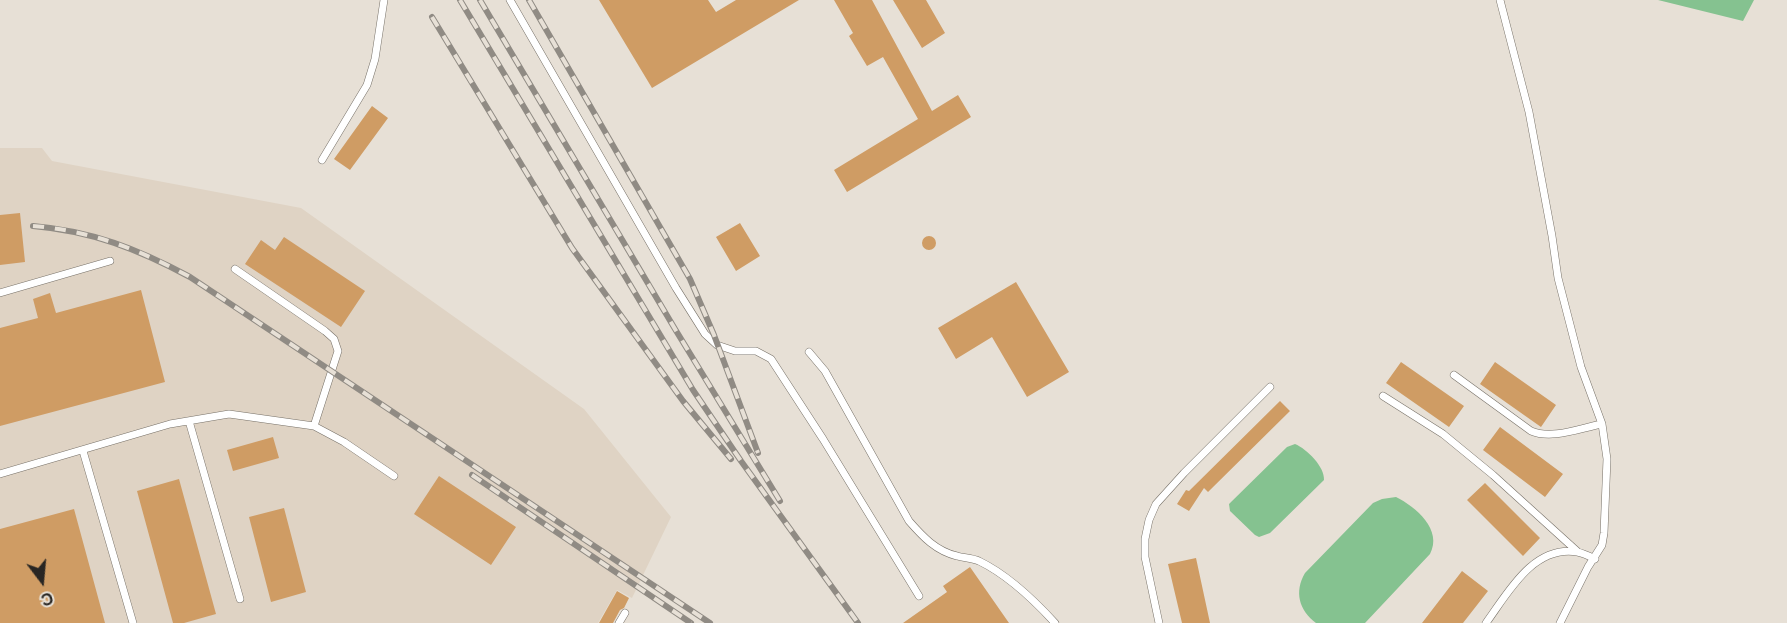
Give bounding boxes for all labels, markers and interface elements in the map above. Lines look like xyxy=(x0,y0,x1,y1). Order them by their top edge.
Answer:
north arrow xyxy=(12,551,72,611)
text: С xyxy=(39,587,56,610)

